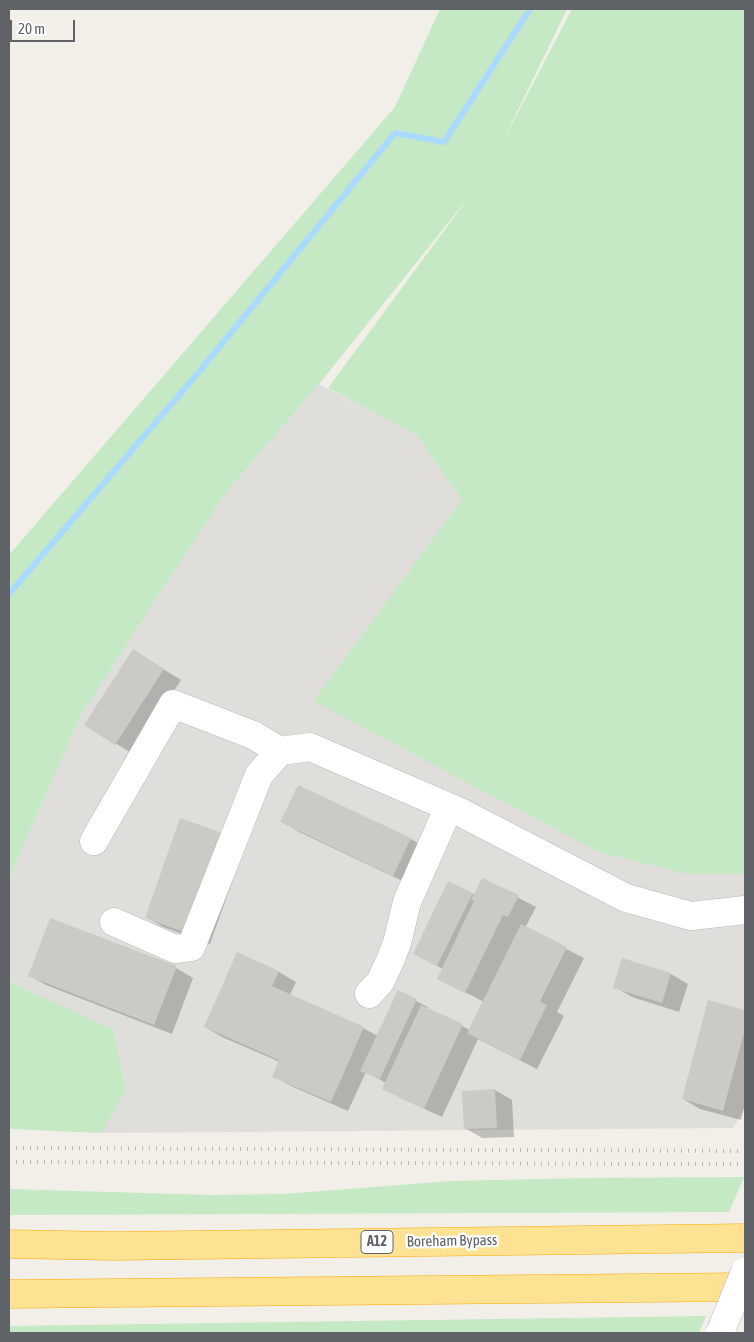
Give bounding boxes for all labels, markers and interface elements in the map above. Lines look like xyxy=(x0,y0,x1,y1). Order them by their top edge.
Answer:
scale bar xyxy=(12,10,78,42)
text: 20 m xyxy=(18,20,45,37)
road number: A12 xyxy=(361,1230,393,1254)
street label: Boreham Bypass xyxy=(407,1231,497,1251)

